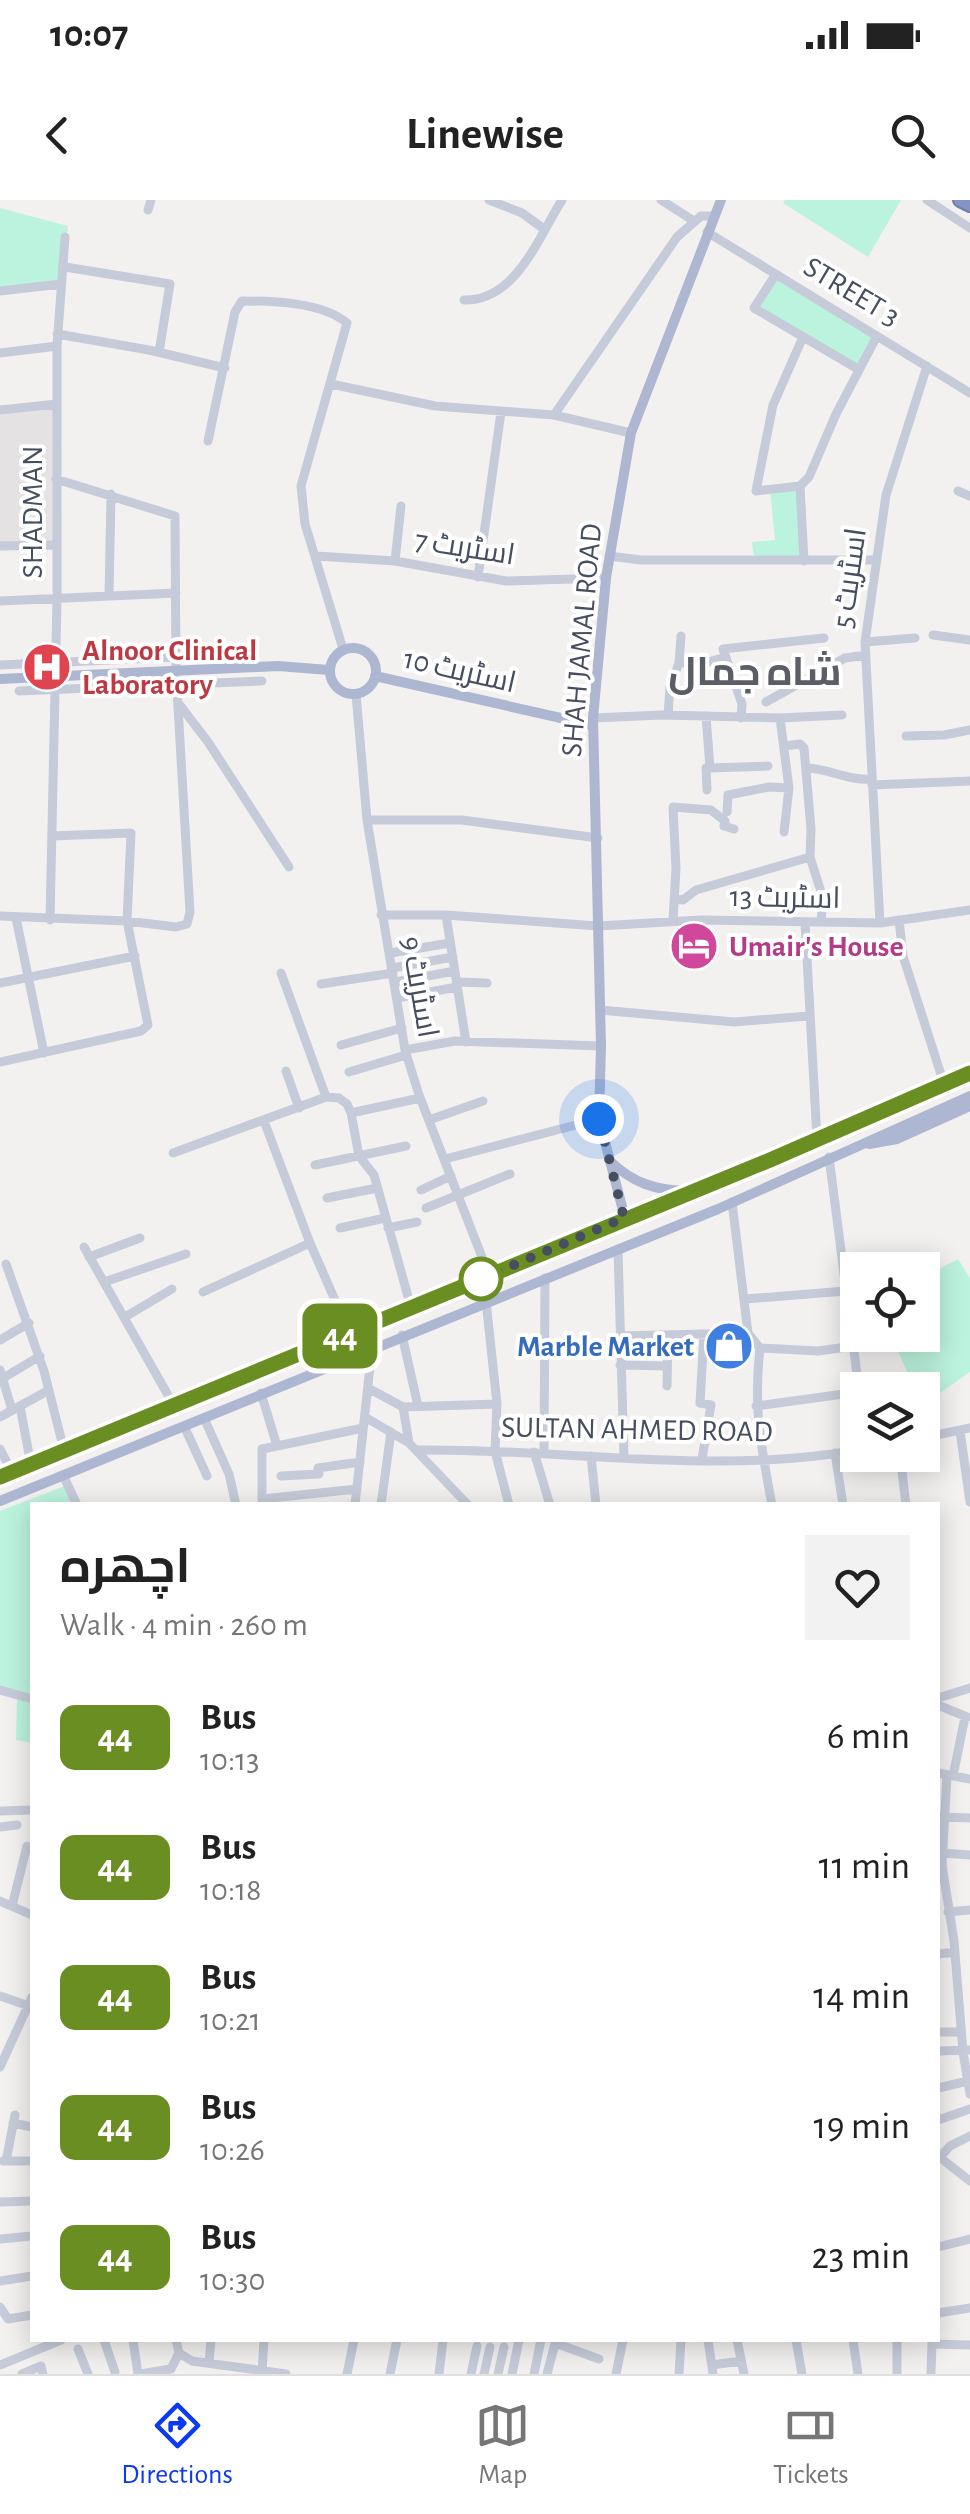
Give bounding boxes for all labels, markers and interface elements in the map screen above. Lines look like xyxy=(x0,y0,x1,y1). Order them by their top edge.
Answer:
text: 10:07 xyxy=(50,16,128,54)
icon: back xyxy=(30,108,85,163)
icon: search xyxy=(885,108,940,163)
text: Linewise xyxy=(406,112,564,157)
street label: STREET 3 xyxy=(798,252,905,332)
street label: SHADMAN xyxy=(18,446,48,578)
street label: SHAH JAMAL ROAD xyxy=(557,522,607,758)
street label: اسٹریٹ 7 xyxy=(413,525,517,572)
street label: اسٹریٹ 5 xyxy=(828,526,873,630)
place label: Alnoor Clinical Laboratory xyxy=(82,636,257,700)
hospital icon: Alnoor Clinical Laboratory xyxy=(21,641,73,693)
street label: اسٹریٹ 10 xyxy=(400,643,519,699)
district label: شاہ جمال xyxy=(668,651,842,695)
street label: اسٹریٹ 13 xyxy=(729,882,841,915)
hotel icon: Umair's House xyxy=(668,920,720,972)
place label: Umair's House xyxy=(729,932,904,962)
street label: اسٹریٹ 9 xyxy=(394,934,443,1040)
your location xyxy=(574,1094,624,1144)
map controls xyxy=(840,1252,940,1472)
button: locate xyxy=(840,1252,940,1352)
unlabelled marker xyxy=(460,1258,502,1300)
line badge: 44 xyxy=(295,1304,385,1368)
text: 44 xyxy=(322,1319,358,1354)
shop icon: Marble Market xyxy=(703,1320,755,1372)
place label: Marble Market xyxy=(517,1332,694,1362)
button: layers xyxy=(840,1372,940,1472)
street label: SULTAN AHMED ROAD xyxy=(501,1413,773,1447)
button: heart xyxy=(805,1535,910,1640)
text: اچھرہ xyxy=(60,1544,191,1592)
text: Walk · 4 min · 260 m xyxy=(60,1609,308,1641)
text: Bus xyxy=(200,1699,256,1737)
text: 6 min xyxy=(827,1718,910,1756)
text: 44 xyxy=(97,1720,133,1755)
text: 10:13 xyxy=(200,1744,259,1776)
text: Bus xyxy=(200,1829,256,1867)
text: 11 min xyxy=(818,1848,910,1886)
text: 44 xyxy=(97,1850,133,1885)
text: 10:18 xyxy=(200,1874,261,1906)
text: Bus xyxy=(200,1959,256,1997)
text: 14 min xyxy=(813,1978,910,2016)
text: 44 xyxy=(97,1980,133,2015)
text: 10:21 xyxy=(200,2004,261,2036)
text: Bus xyxy=(200,2089,256,2127)
text: 19 min xyxy=(814,2108,910,2146)
text: 44 xyxy=(97,2110,133,2145)
text: 10:26 xyxy=(200,2134,265,2166)
text: Bus xyxy=(200,2219,256,2257)
text: 23 min xyxy=(812,2238,910,2276)
text: 44 xyxy=(97,2240,133,2275)
text: 10:30 xyxy=(200,2264,265,2296)
tab: Directions xyxy=(121,2398,233,2492)
tab: Map xyxy=(475,2398,530,2492)
tab: Tickets xyxy=(773,2398,849,2492)

